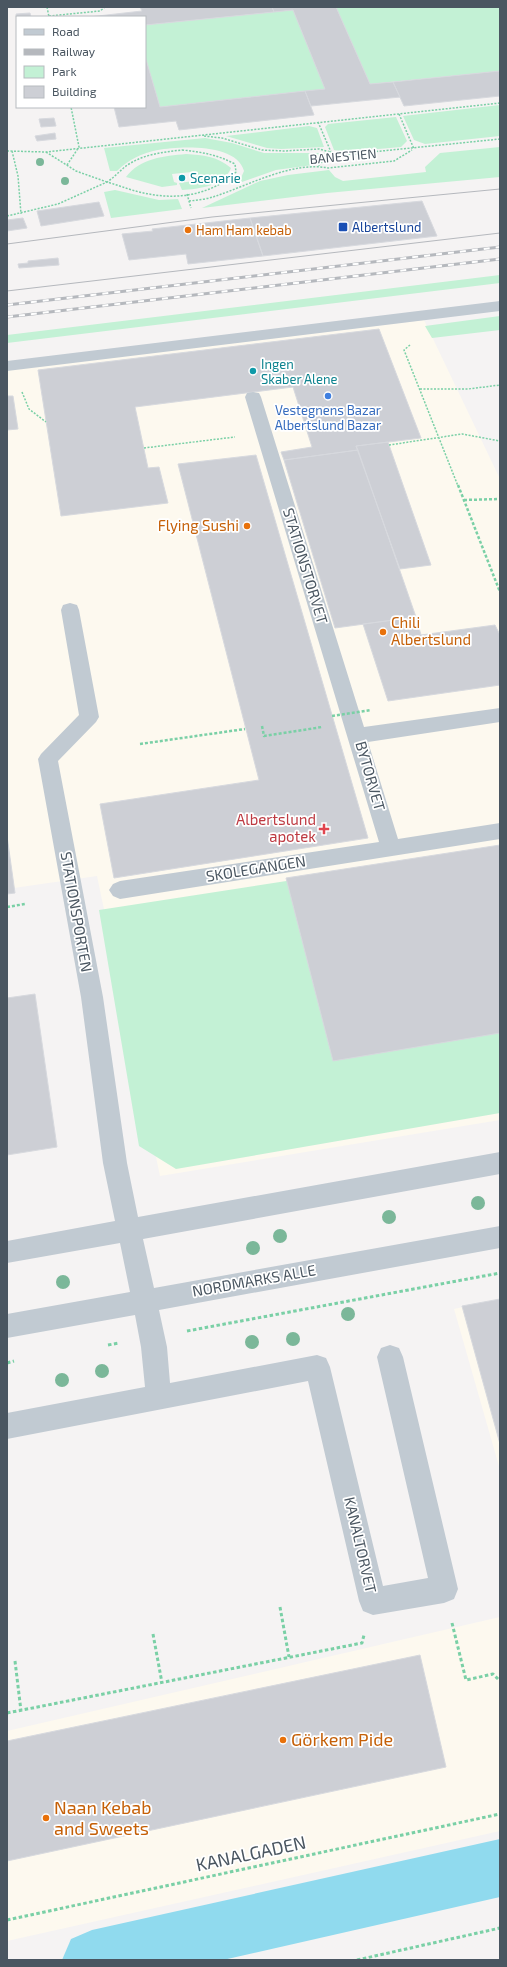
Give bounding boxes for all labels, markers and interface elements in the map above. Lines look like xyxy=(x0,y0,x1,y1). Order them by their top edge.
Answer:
legend xyxy=(16,16,146,108)
text: Road xyxy=(52,24,80,38)
text: Railway xyxy=(52,44,96,58)
text: Park xyxy=(52,64,77,78)
text: Building xyxy=(52,84,97,98)
street label: BANESTIEN xyxy=(309,145,377,167)
place label: Scenarie xyxy=(190,170,241,186)
marker: Scenarie xyxy=(177,173,187,183)
place label: Albertslund xyxy=(352,219,421,235)
marker: Albertslund xyxy=(337,221,349,233)
place label: Ham Ham kebab xyxy=(196,222,292,238)
marker: Ham Ham kebab xyxy=(183,225,193,235)
place label: Ingen Skaber Alene xyxy=(261,356,337,387)
marker: Ingen Skaber Alene xyxy=(248,366,258,376)
marker: Vestegnens Bazar Albertslund Bazar xyxy=(323,391,333,401)
place label: Vestegnens Bazar Albertslund Bazar xyxy=(275,402,381,433)
street label: STATIONSTORVET xyxy=(280,506,332,626)
place label: Flying Sushi xyxy=(158,516,239,534)
marker: Flying Sushi xyxy=(242,521,252,531)
place label: Chili Albertslund xyxy=(391,613,471,648)
marker: Chili Albertslund xyxy=(378,627,388,637)
street label: BYTORVET xyxy=(352,739,390,813)
place label: Albertslund apotek xyxy=(236,810,316,845)
marker: Albertslund apotek xyxy=(319,824,329,834)
street label: STATIONSPORTEN xyxy=(58,850,96,973)
street label: SKOLEGANGEN xyxy=(205,851,307,885)
street label: NORDMARKS ALLE xyxy=(191,1260,317,1300)
street label: KANALTORVET xyxy=(341,1495,381,1595)
place label: Görkem Pide xyxy=(291,1728,393,1750)
marker: Görkem Pide xyxy=(278,1735,288,1745)
place label: Naan Kebab and Sweets xyxy=(54,1796,151,1839)
marker: Naan Kebab and Sweets xyxy=(41,1813,51,1823)
street label: KANALGADEN xyxy=(194,1831,308,1875)

